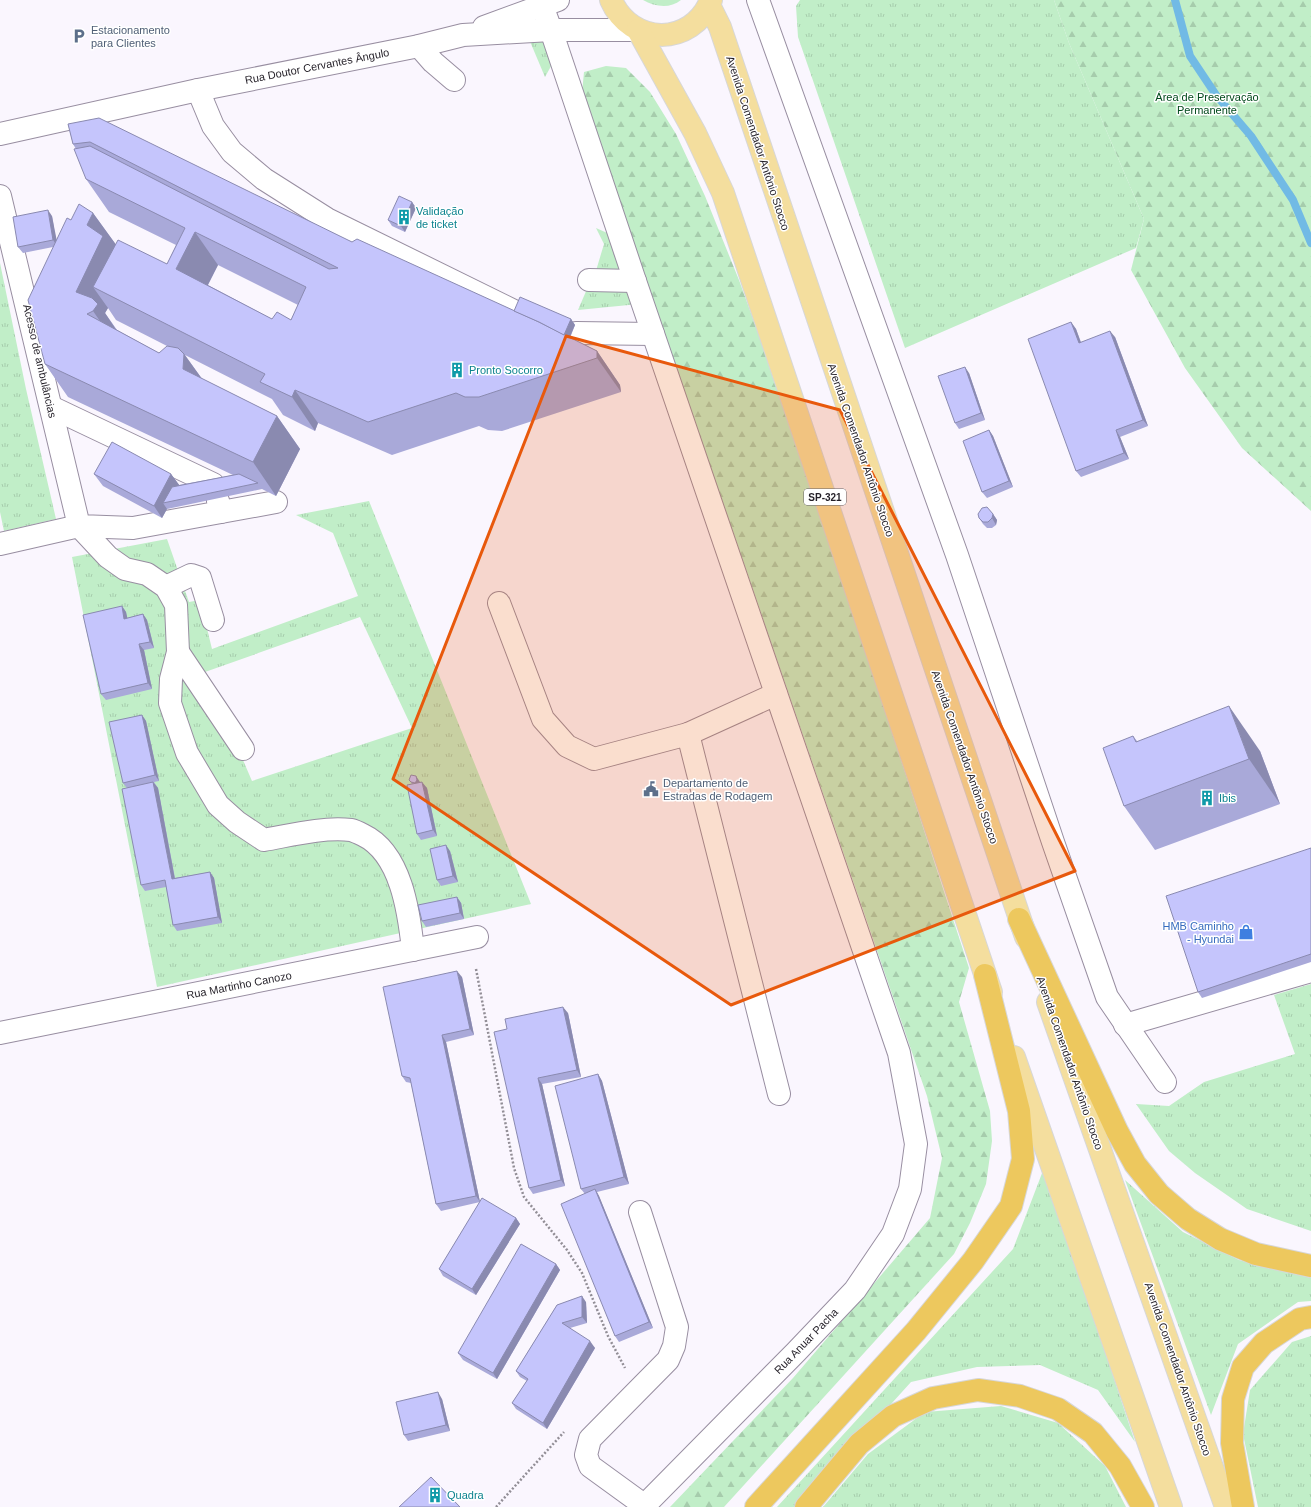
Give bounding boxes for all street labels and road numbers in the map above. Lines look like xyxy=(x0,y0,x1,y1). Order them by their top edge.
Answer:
street label: Rua Doutor Cervantes Ângulo xyxy=(244,46,390,86)
street label: Avenida Comendador Antônio Stocco xyxy=(724,54,792,232)
street label: Acesso de ambulâncias xyxy=(21,303,59,419)
street label: Avenida Comendador Antônio Stocco xyxy=(826,362,896,538)
road number: SP-321 xyxy=(804,489,846,505)
street label: Avenida Comendador Antônio Stocco xyxy=(930,669,1000,845)
street label: Rua Martinho Canozo xyxy=(185,969,293,1001)
street label: Avenida Comendador Antônio Stocco xyxy=(1035,975,1105,1151)
street label: Avenida Comendador Antônio Stocco xyxy=(1143,1281,1213,1457)
street label: Rua Anuar Pacha xyxy=(772,1305,841,1376)

